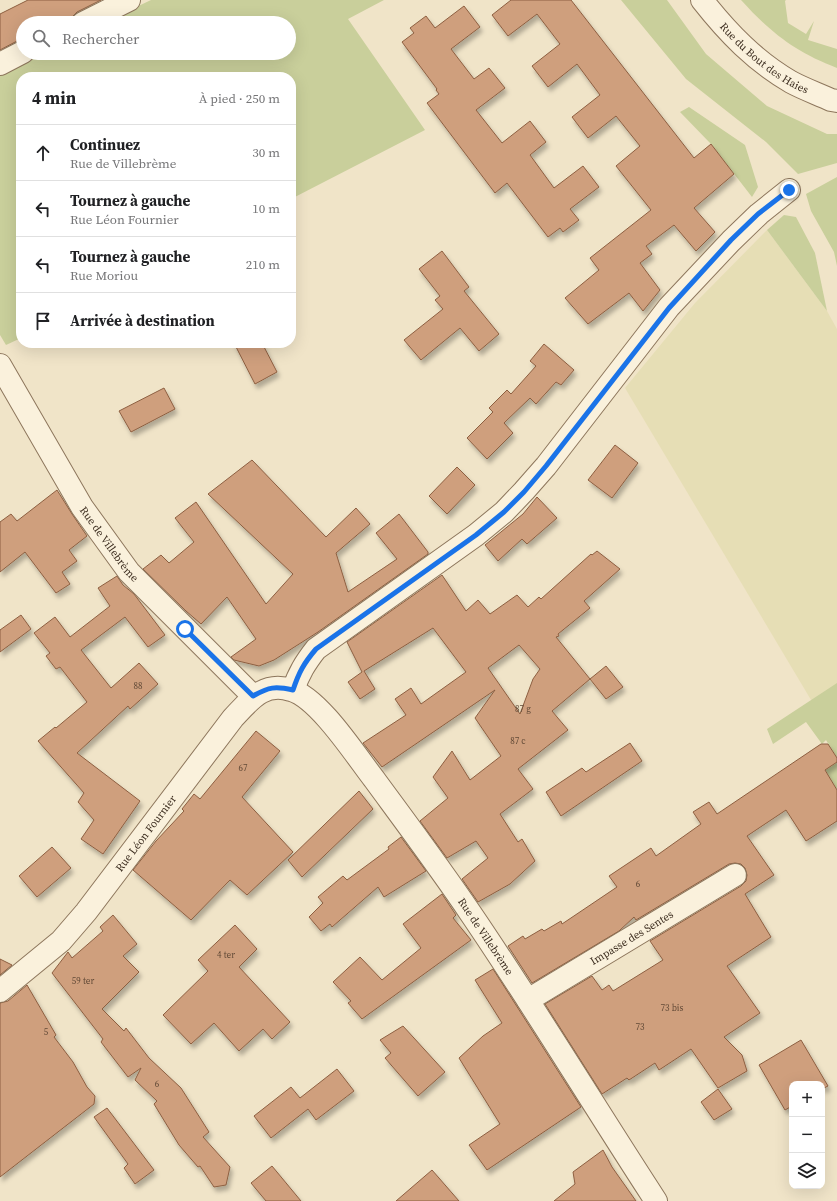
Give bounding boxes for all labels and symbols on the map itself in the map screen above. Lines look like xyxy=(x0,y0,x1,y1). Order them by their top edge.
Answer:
street label: Rue du Bout des Haies xyxy=(717,19,811,97)
route end xyxy=(780,181,798,199)
street label: Rue de Villebrème xyxy=(76,503,142,585)
route start xyxy=(176,620,194,638)
house number: 88 xyxy=(133,680,143,692)
house number: 87 g xyxy=(515,703,531,715)
house number: 87 c xyxy=(510,735,526,747)
house number: 67 xyxy=(238,762,248,774)
street label: Rue Léon Fournier xyxy=(112,792,180,875)
house number: 6 xyxy=(636,878,641,890)
street label: Rue de Villebrème xyxy=(455,895,517,978)
street label: Impasse des Sentes xyxy=(587,906,676,968)
house number: 4 ter xyxy=(217,949,235,961)
house number: 59 ter xyxy=(72,975,94,987)
house number: 73 bis xyxy=(661,1002,684,1014)
house number: 73 xyxy=(635,1021,645,1033)
house number: 5 xyxy=(44,1026,49,1038)
house number: 6 xyxy=(155,1078,160,1090)

